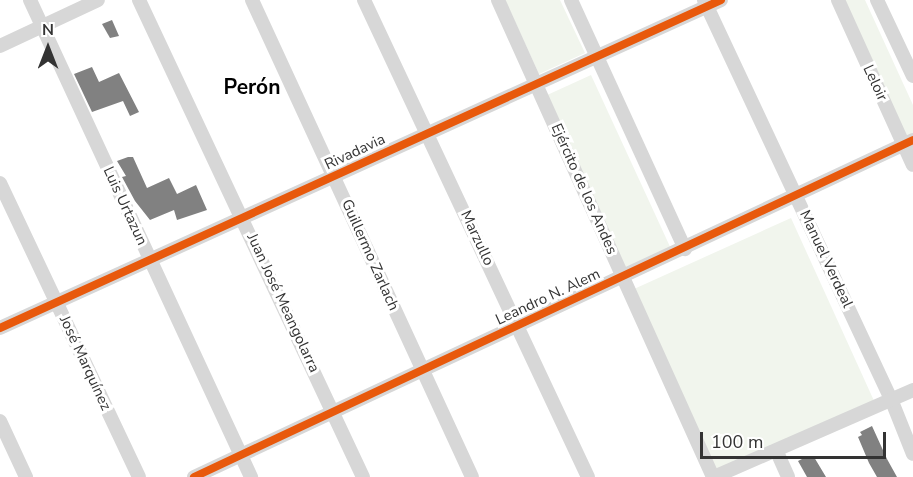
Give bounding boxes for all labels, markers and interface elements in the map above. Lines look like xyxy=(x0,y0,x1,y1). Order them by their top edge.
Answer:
north arrow xyxy=(18,18,78,78)
text: N xyxy=(42,19,54,41)
street label: Leloir xyxy=(859,62,891,104)
district label: Perón xyxy=(224,74,280,100)
street label: Ejército de los Andes xyxy=(547,121,621,257)
street label: Rivadavia xyxy=(322,130,388,174)
street label: Luis Urtazun xyxy=(99,164,151,248)
street label: Guillermo Zarlach xyxy=(337,197,403,313)
street label: Manuel Verdeal xyxy=(795,207,857,311)
street label: Marzullo xyxy=(456,208,498,268)
street label: Juan José Meangolarra xyxy=(243,231,323,375)
street label: Leandro N. Alem xyxy=(493,265,603,329)
street label: José Marquínez xyxy=(55,313,115,413)
scale bar xyxy=(703,420,889,458)
text: 100 m xyxy=(711,430,763,454)

